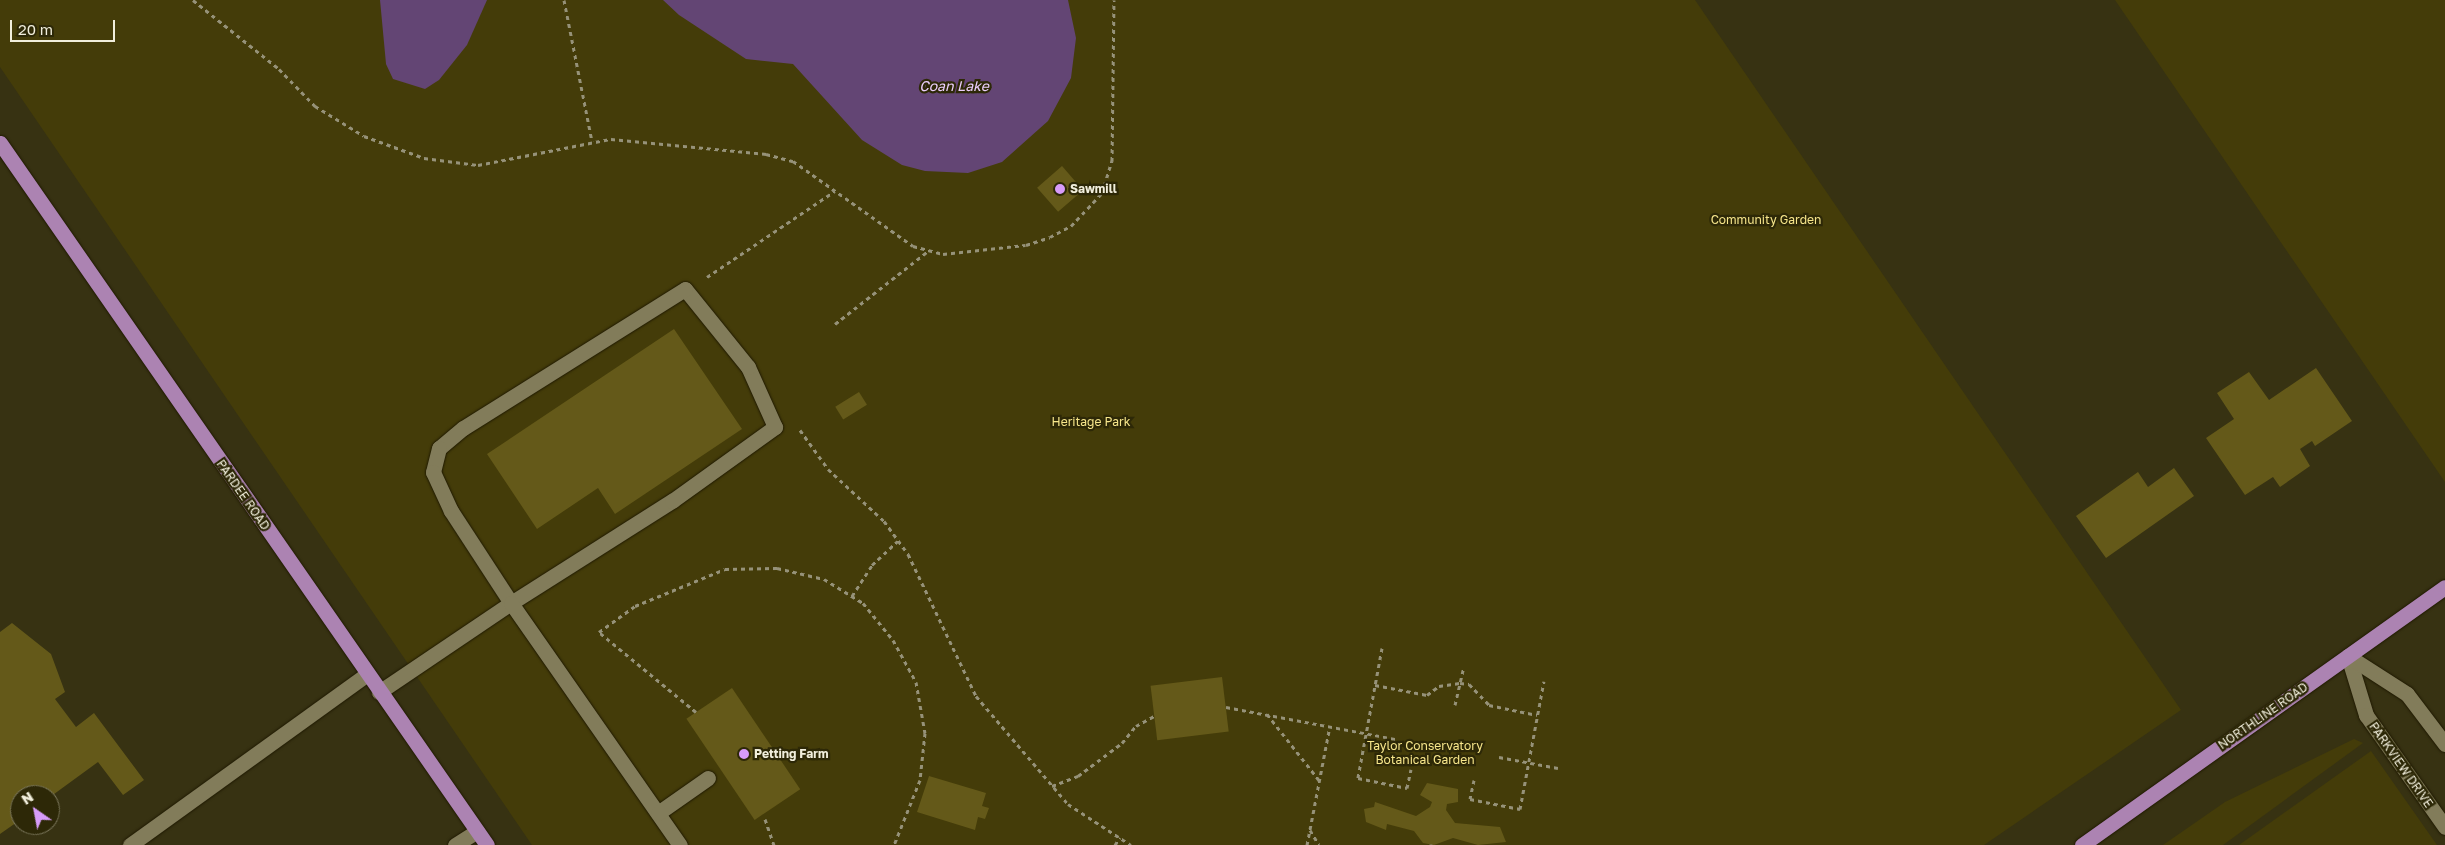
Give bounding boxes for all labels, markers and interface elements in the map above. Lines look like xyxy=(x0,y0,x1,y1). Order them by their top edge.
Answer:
scale bar xyxy=(12,10,118,42)
text: 20 m xyxy=(18,20,53,38)
water label: Coan Lake xyxy=(919,78,989,94)
place label: Sawmill xyxy=(1070,182,1117,196)
marker: Sawmill xyxy=(1054,183,1066,195)
park label: Community Garden xyxy=(1711,213,1821,227)
park label: Heritage Park xyxy=(1052,415,1130,429)
street label: PARDEE ROAD xyxy=(213,457,273,533)
street label: NORTHLINE ROAD xyxy=(2216,680,2310,752)
street label: PARKVIEW DRIVE xyxy=(2366,720,2436,810)
park label: Taylor Conservatory Botanical Garden xyxy=(1367,739,1483,767)
place label: Petting Farm xyxy=(754,747,828,761)
marker: Petting Farm xyxy=(738,748,750,760)
north arrow xyxy=(10,785,60,835)
text: N xyxy=(18,788,36,808)

